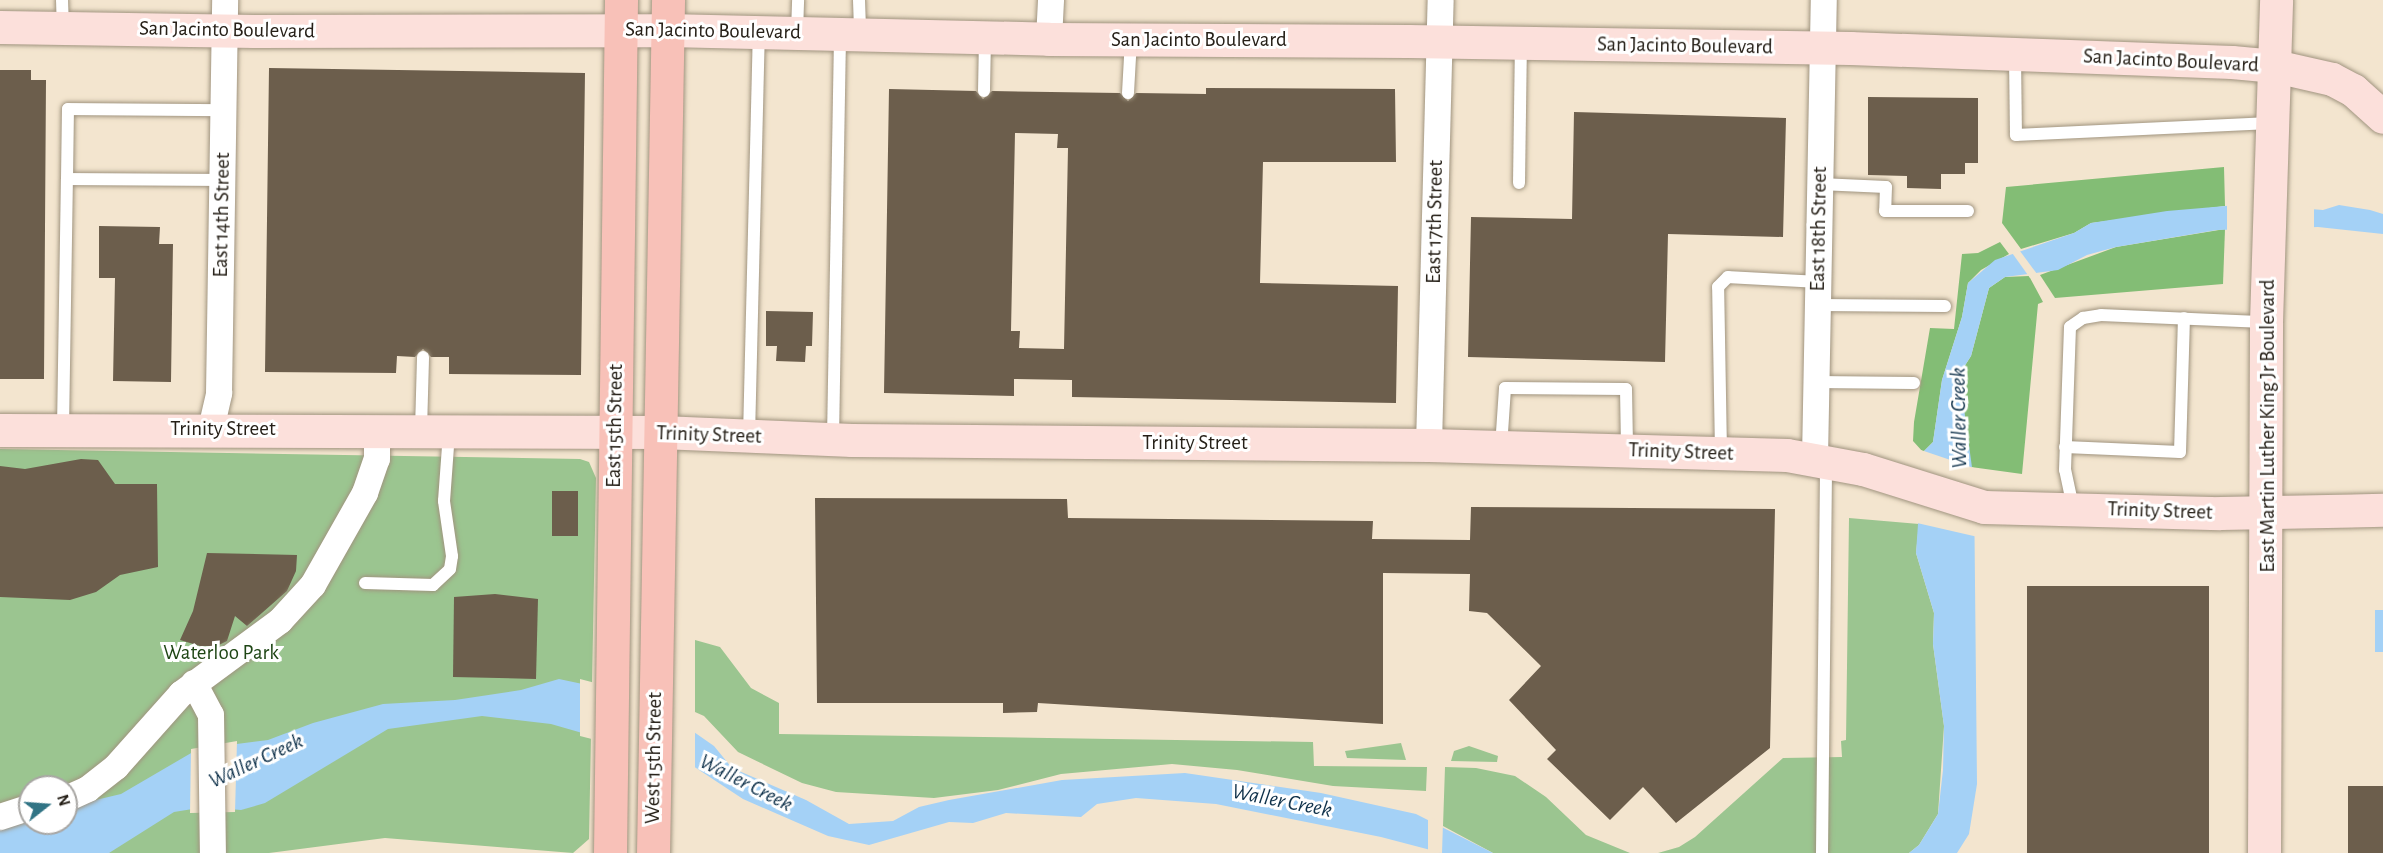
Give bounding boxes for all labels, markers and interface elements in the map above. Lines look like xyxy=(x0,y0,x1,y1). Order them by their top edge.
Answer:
street label: San Jacinto Boulevard xyxy=(139,16,315,44)
street label: San Jacinto Boulevard xyxy=(625,17,801,45)
street label: San Jacinto Boulevard xyxy=(1111,27,1287,53)
street label: San Jacinto Boulevard xyxy=(1597,32,1773,60)
street label: San Jacinto Boulevard xyxy=(2083,44,2259,78)
street label: East 14th Street xyxy=(208,152,236,278)
street label: East 17th Street xyxy=(1421,160,1449,284)
street label: East 18th Street xyxy=(1805,166,1833,292)
street label: East Martin Luther King Jr Boulevard xyxy=(2255,279,2281,573)
street label: East 15th Street xyxy=(601,364,629,488)
water label: Waller Creek xyxy=(1945,367,1973,469)
street label: Trinity Street xyxy=(170,416,276,442)
street label: Trinity Street xyxy=(656,421,762,449)
street label: Trinity Street xyxy=(1142,430,1248,456)
street label: Trinity Street xyxy=(1628,438,1734,466)
street label: Trinity Street xyxy=(2107,497,2213,525)
park label: Waterloo Park xyxy=(163,640,279,666)
street label: West 15th Street xyxy=(640,692,668,824)
water label: Waller Creek xyxy=(205,728,307,794)
water label: Waller Creek xyxy=(695,748,797,818)
north arrow xyxy=(18,775,78,835)
water label: Waller Creek xyxy=(1230,778,1334,824)
text: N xyxy=(54,793,73,808)

